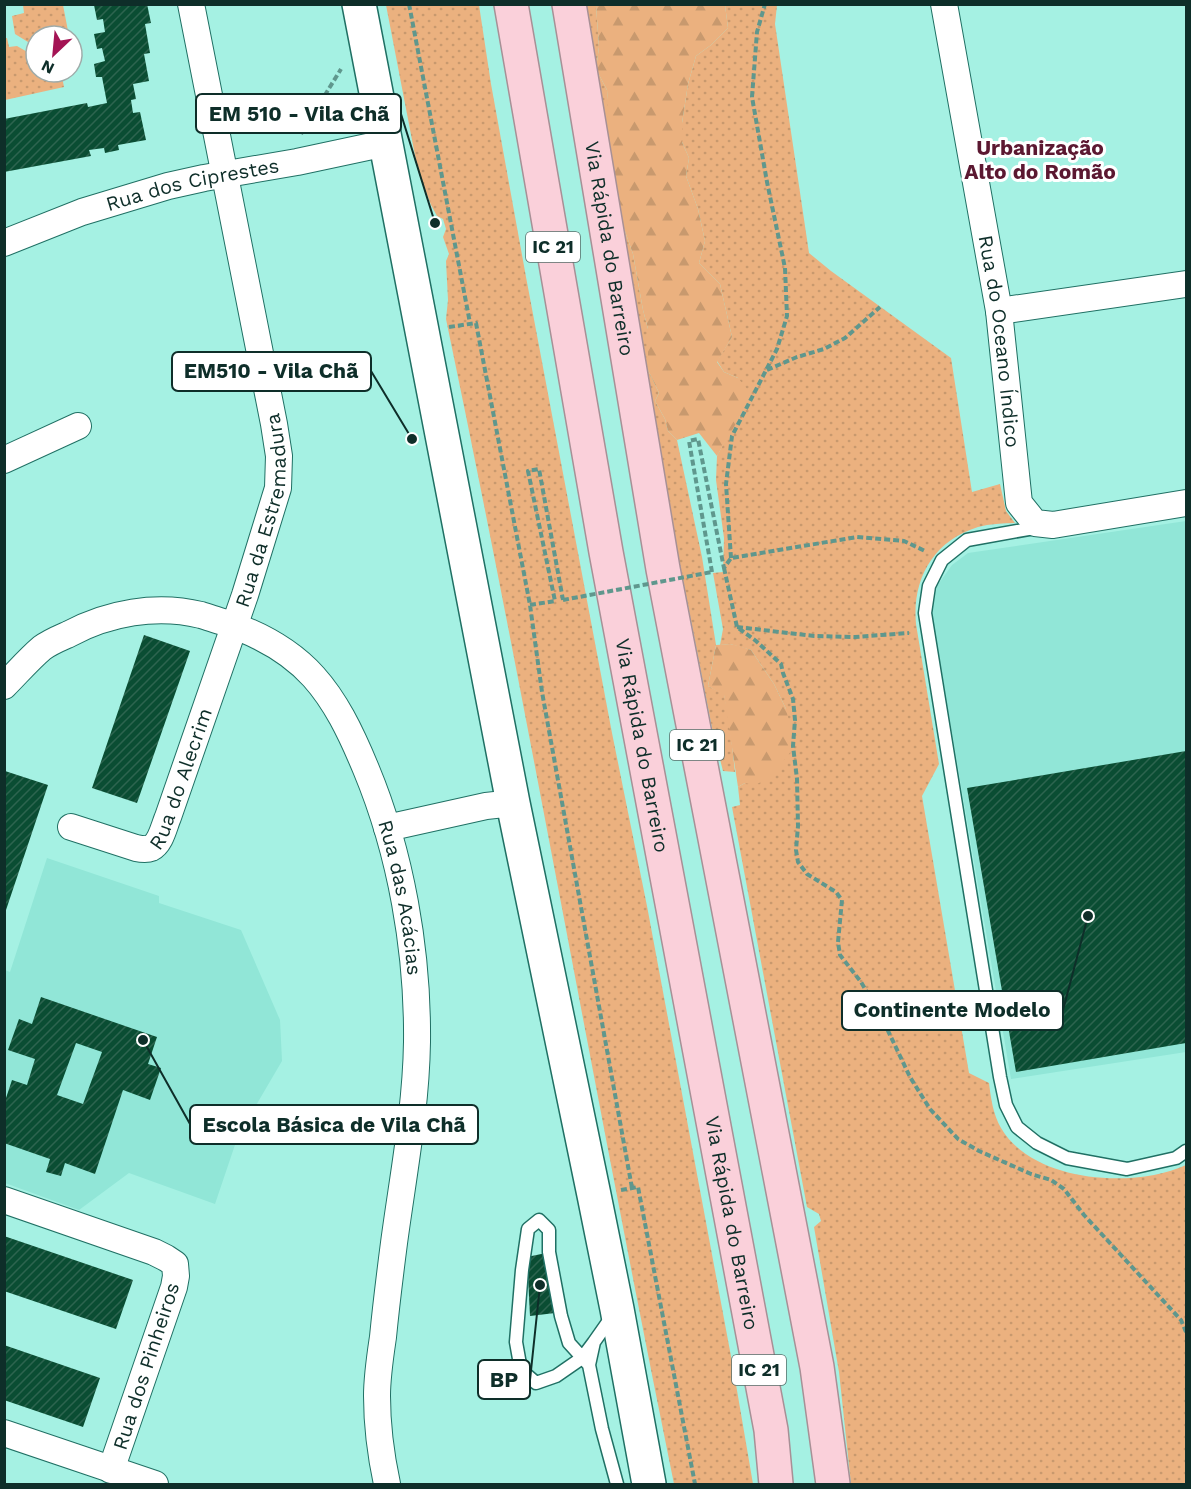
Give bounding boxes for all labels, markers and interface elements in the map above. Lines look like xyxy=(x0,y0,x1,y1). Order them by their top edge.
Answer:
north arrow xyxy=(24,24,84,84)
text: N xyxy=(38,56,57,78)
callout: EM 510 - Vila Chã xyxy=(196,94,401,133)
text: EM 510 - Vila Chã xyxy=(209,101,390,126)
district label: Urbanização Alto do Romão xyxy=(964,135,1116,184)
street label: Via Rápida do Barreiro xyxy=(580,140,639,358)
street label: Rua dos Ciprestes xyxy=(103,153,281,216)
road number: IC 21 xyxy=(526,232,580,262)
street label: Rua do Oceano Índico xyxy=(974,233,1025,449)
callout: EM510 - Vila Chã xyxy=(172,352,371,391)
text: EM510 - Vila Chã xyxy=(184,358,359,383)
street label: Rua da Estremadura xyxy=(230,411,291,610)
street label: Via Rápida do Barreiro xyxy=(610,636,674,854)
street label: Rua do Alecrim xyxy=(144,705,217,854)
road number: IC 21 xyxy=(670,730,724,760)
street label: Rua das Acácias xyxy=(373,817,427,976)
callout: Continente Modelo xyxy=(842,991,1063,1030)
text: Continente Modelo xyxy=(853,997,1051,1022)
callout: Escola Básica de Vila Chã xyxy=(190,1105,478,1144)
text: Escola Básica de Vila Chã xyxy=(202,1112,466,1137)
street label: Via Rápida do Barreiro xyxy=(700,1114,764,1332)
street label: Rua dos Pinheiros xyxy=(108,1279,184,1453)
road number: IC 21 xyxy=(732,1355,786,1385)
callout: BP xyxy=(478,1360,530,1399)
text: BP xyxy=(490,1367,518,1392)

